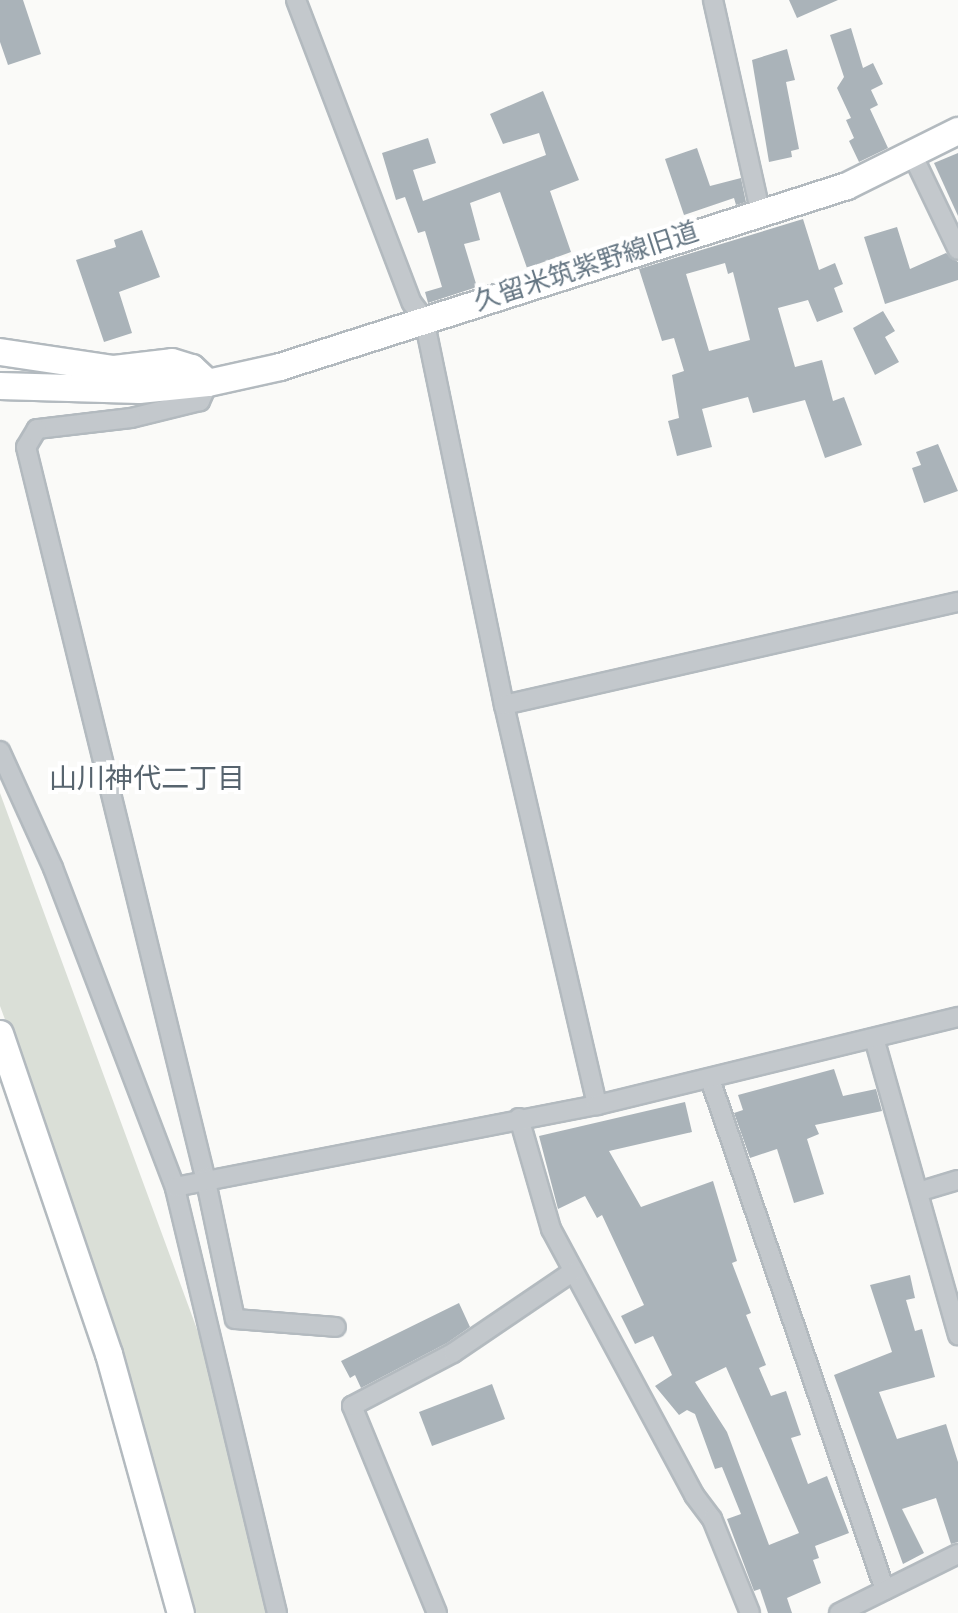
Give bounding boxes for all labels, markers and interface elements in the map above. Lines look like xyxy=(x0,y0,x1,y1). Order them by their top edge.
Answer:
street label: 久留米筑紫野線旧道 xyxy=(470,215,702,317)
district label: 山川神代二丁目 xyxy=(49,761,245,795)

